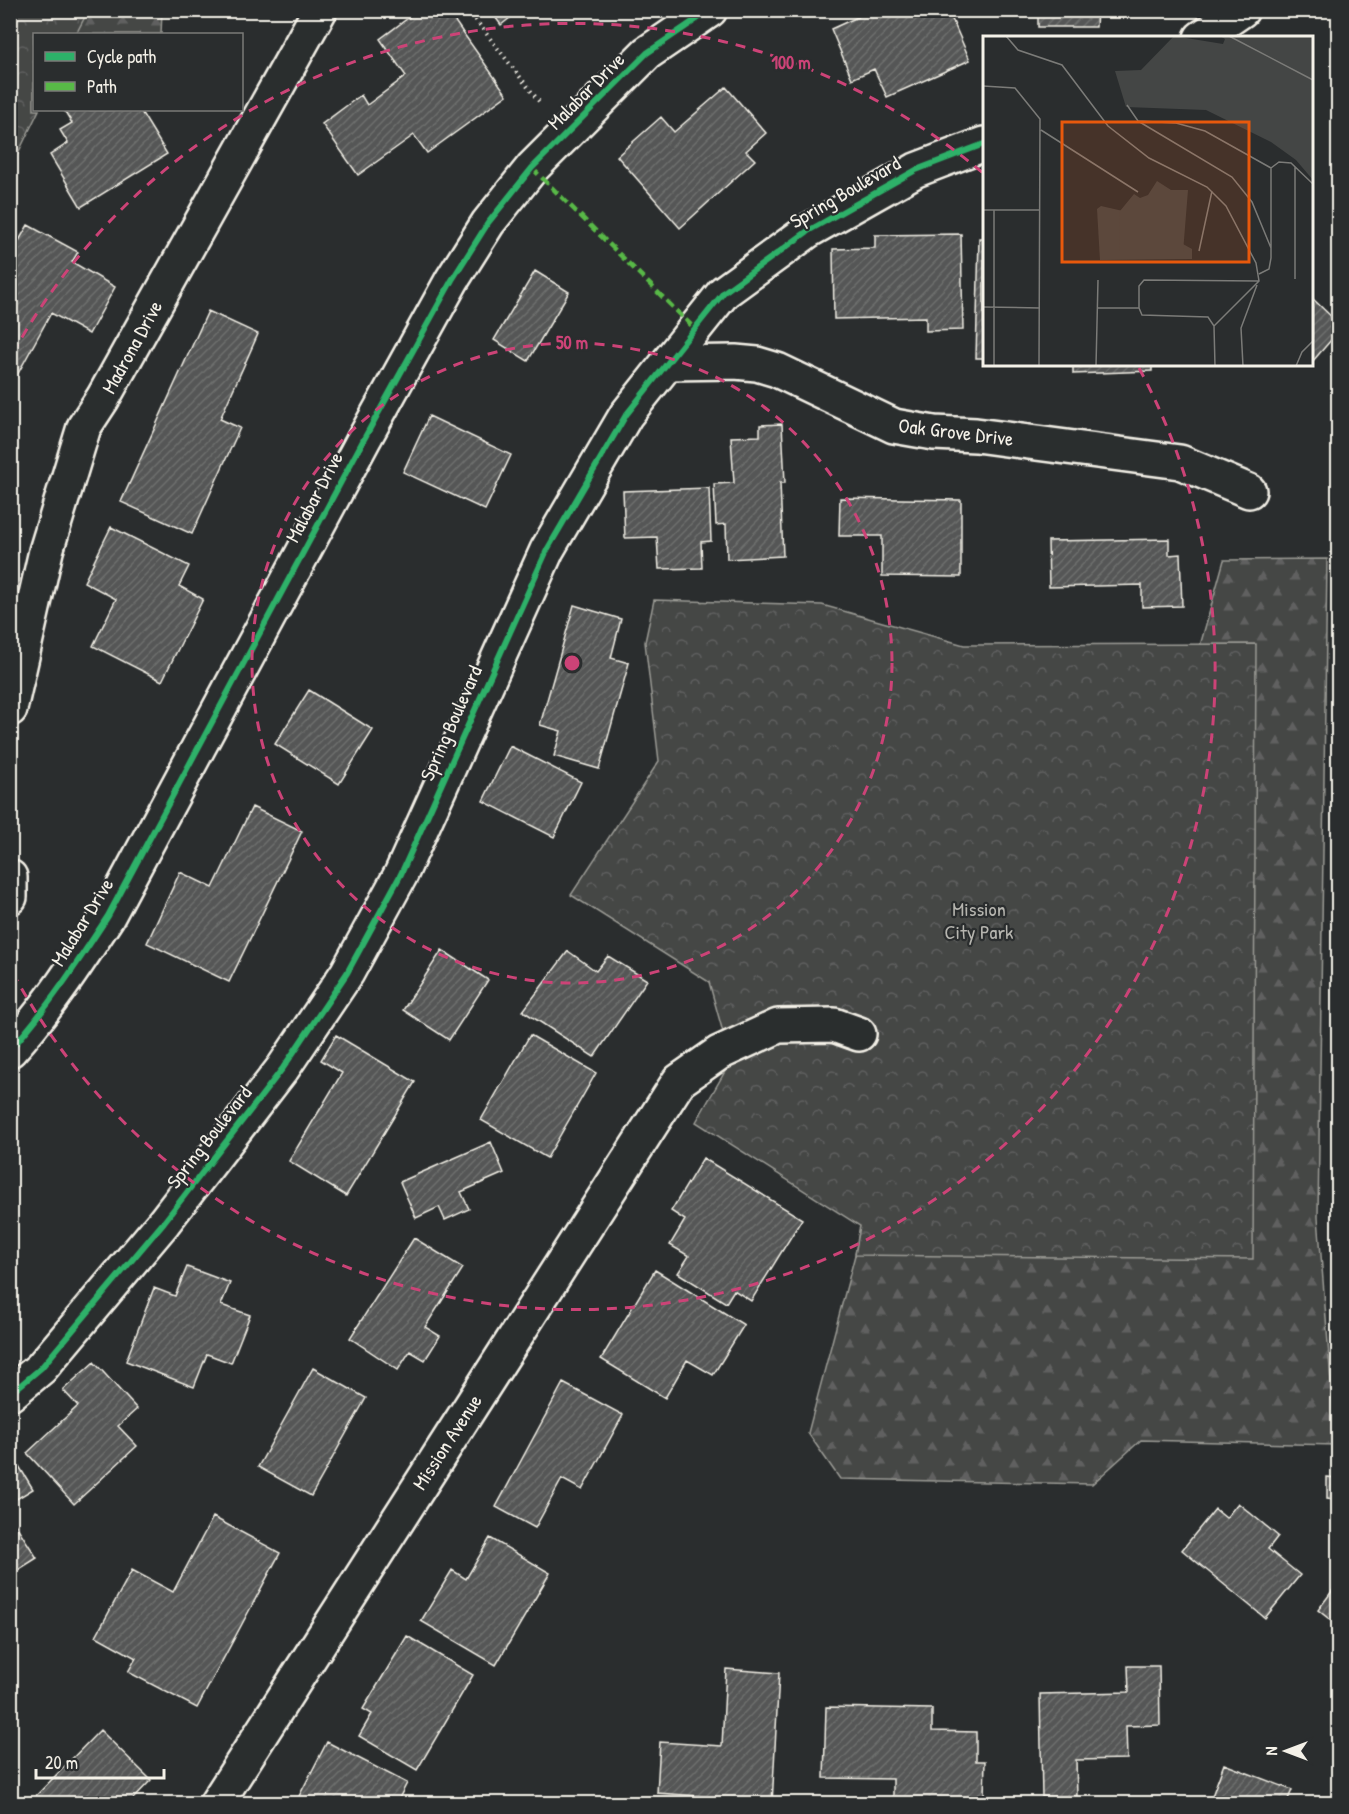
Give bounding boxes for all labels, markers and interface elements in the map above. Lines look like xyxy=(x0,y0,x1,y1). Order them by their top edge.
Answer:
legend xyxy=(33,33,243,111)
inset map xyxy=(983,36,1313,366)
text: Cycle path xyxy=(87,44,157,69)
street label: Malabar Drive xyxy=(541,46,630,135)
text: 100 m xyxy=(771,50,811,75)
text: Path xyxy=(87,74,117,99)
street label: Spring Boulevard xyxy=(785,149,905,234)
street label: Madrona Drive xyxy=(95,295,168,398)
text: 50 m xyxy=(556,330,588,355)
street label: Oak Grove Drive xyxy=(897,411,1015,452)
street label: Malabar Drive xyxy=(278,447,349,547)
centre of rings xyxy=(562,653,582,673)
street label: Spring Boulevard xyxy=(413,661,488,785)
street label: Malabar Drive xyxy=(44,873,119,971)
park label: Mission City Park xyxy=(945,895,1013,945)
street label: Spring Boulevard xyxy=(160,1080,257,1194)
street label: Mission Avenue xyxy=(406,1389,488,1495)
north arrow xyxy=(1256,1721,1316,1781)
scale bar xyxy=(36,1742,164,1780)
text: N xyxy=(1260,1746,1282,1755)
text: 20 m xyxy=(45,1750,78,1775)

